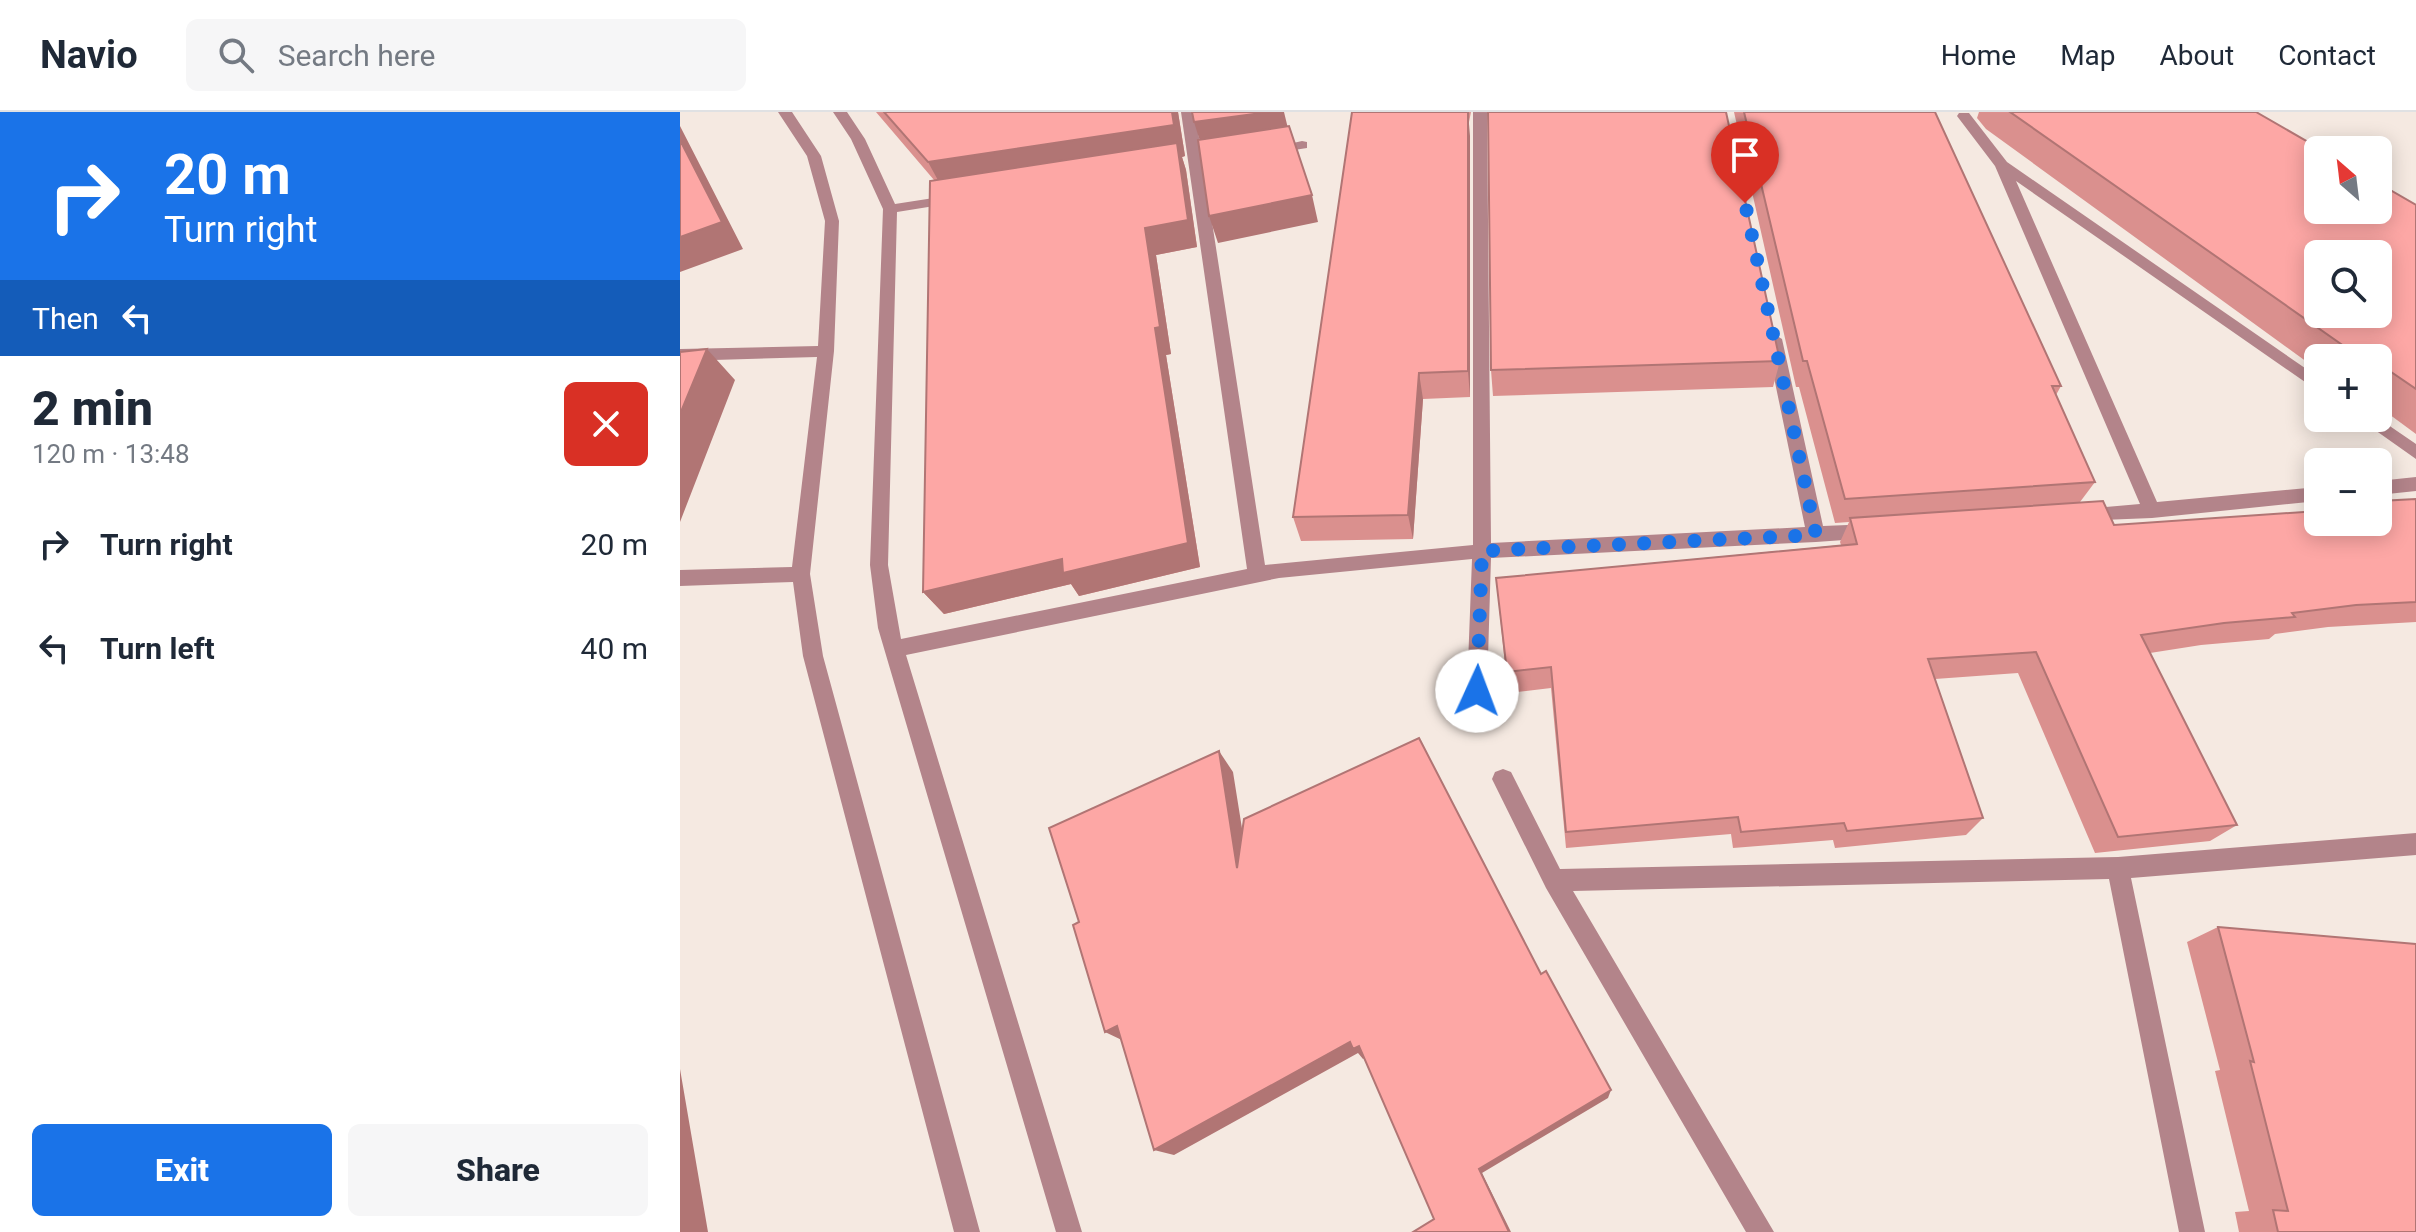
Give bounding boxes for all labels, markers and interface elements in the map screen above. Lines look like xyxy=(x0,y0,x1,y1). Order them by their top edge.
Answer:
search box xyxy=(186,19,746,91)
text: Navio xyxy=(40,33,138,77)
icon: search xyxy=(214,33,258,77)
text: Search here xyxy=(278,38,435,73)
text: Home xyxy=(1941,39,2016,72)
text: Map xyxy=(2060,39,2116,72)
text: About xyxy=(2160,39,2234,72)
text: Contact xyxy=(2278,39,2376,72)
pin xyxy=(1711,121,1779,203)
icon: arrive xyxy=(1723,133,1767,177)
north arrow xyxy=(2304,136,2392,224)
map controls xyxy=(2304,136,2392,536)
text: 20 m xyxy=(164,142,291,208)
icon: right xyxy=(32,144,136,248)
text: Turn right xyxy=(164,209,317,251)
button: search xyxy=(2304,240,2392,328)
icon: left xyxy=(115,296,159,340)
text: Then xyxy=(32,301,99,336)
button: + xyxy=(2304,344,2392,432)
text: 2 min xyxy=(32,380,153,437)
button: close xyxy=(564,382,648,466)
text: 120 m · 13:48 xyxy=(32,439,190,469)
button: − xyxy=(2304,448,2392,536)
icon: right xyxy=(32,522,76,566)
text: Turn right xyxy=(100,527,233,562)
text: 20 m xyxy=(581,527,648,562)
icon: left xyxy=(32,626,76,670)
text: Turn left xyxy=(100,631,215,666)
text: 40 m xyxy=(581,631,648,666)
position arrow xyxy=(1435,649,1519,733)
button: Exit xyxy=(32,1124,332,1216)
button: Share xyxy=(348,1124,648,1216)

